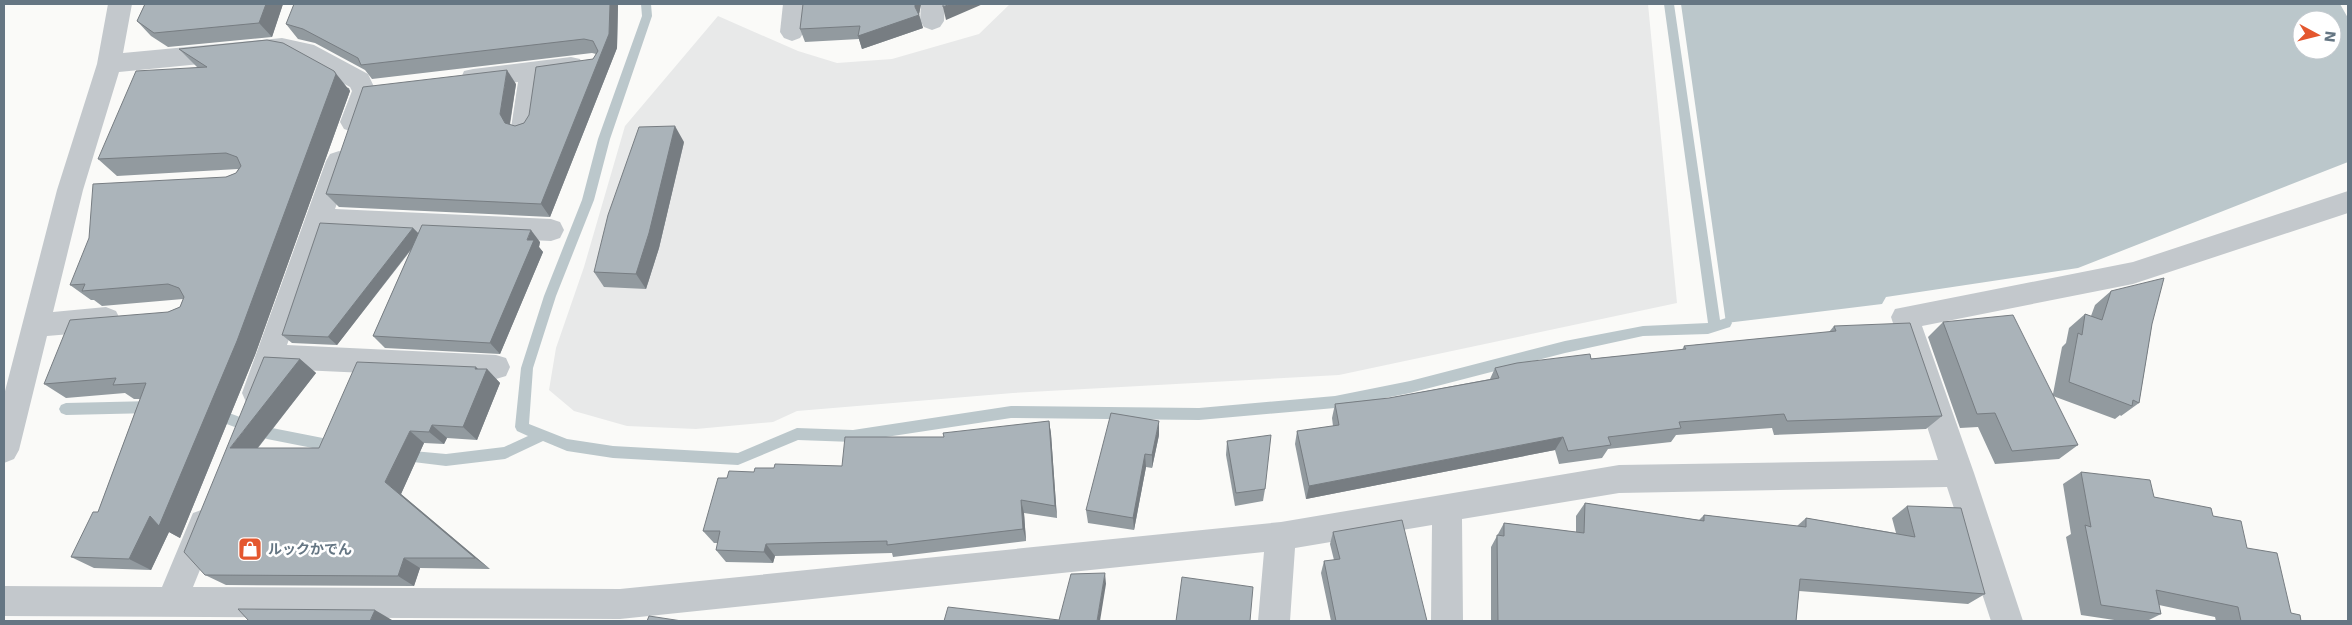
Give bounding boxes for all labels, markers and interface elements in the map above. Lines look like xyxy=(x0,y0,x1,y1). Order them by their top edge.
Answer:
north arrow xyxy=(2292,10,2342,60)
text: N xyxy=(2321,30,2339,43)
shop icon: ルックかでん xyxy=(237,536,263,562)
place label: ルックかでん xyxy=(268,541,352,557)

